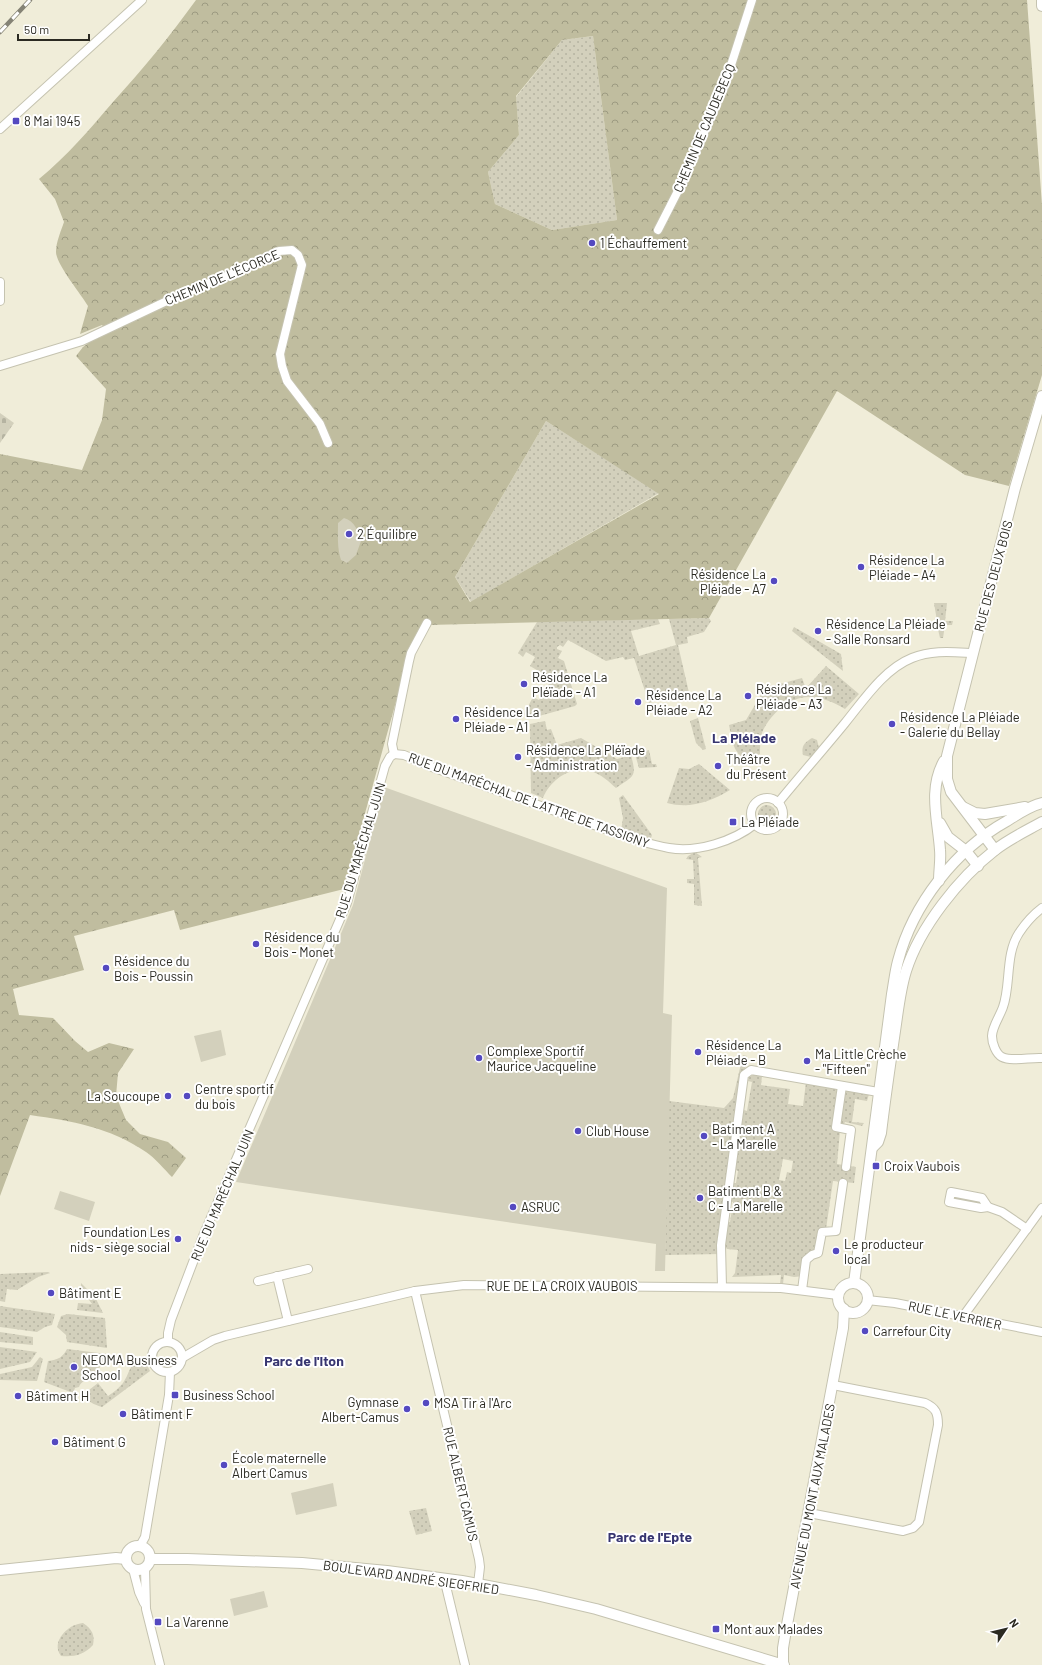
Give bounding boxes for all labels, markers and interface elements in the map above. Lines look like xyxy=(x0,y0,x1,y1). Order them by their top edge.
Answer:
scale bar xyxy=(18,16,89,42)
text: 50 m xyxy=(24,22,49,36)
street label: CHEMIN DE CAUDEBECQ xyxy=(670,61,738,195)
place label: 8 Mai 1945 xyxy=(24,113,81,129)
marker: 8 Mai 1945 xyxy=(11,116,21,126)
place label: 1 Échauffement xyxy=(600,235,687,251)
marker: 1 Échauffement xyxy=(587,238,597,248)
street label: CHEMIN DE L'ÉCORCE xyxy=(162,246,282,308)
street label: RUE DES DEUX BOIS xyxy=(970,519,1016,633)
place label: 2 Équilibre xyxy=(357,526,417,542)
marker: 2 Équilibre xyxy=(344,529,354,539)
place label: Résidence La Pléiade - A4 xyxy=(869,552,945,583)
marker: Résidence La Pléiade - A4 xyxy=(856,562,866,572)
place label: Résidence La Pléiade - A7 xyxy=(690,566,766,597)
marker: Résidence La Pléiade - A7 xyxy=(769,576,779,586)
place label: Résidence La Pléiade - Salle Ronsard xyxy=(826,616,946,647)
marker: Résidence La Pléiade - Salle Ronsard xyxy=(813,626,823,636)
place label: Résidence La Pléïade - A1 xyxy=(532,669,608,700)
marker: Résidence La Pléïade - A1 xyxy=(519,679,529,689)
place label: Résidence La Pléiade - A3 xyxy=(756,681,832,712)
place label: Résidence La Pléiade - A2 xyxy=(646,687,722,718)
marker: Résidence La Pléiade - A3 xyxy=(743,691,753,701)
marker: Résidence La Pléiade - A2 xyxy=(633,697,643,707)
place label: Résidence La Pléiade - A1 xyxy=(464,704,540,735)
place label: Résidence La Pléiade - Galerie du Bellay xyxy=(900,709,1020,740)
marker: Résidence La Pléiade - A1 xyxy=(451,714,461,724)
marker: Résidence La Pléiade - Galerie du Bellay xyxy=(887,719,897,729)
district label: La Pléiade xyxy=(712,729,776,746)
place label: Résidence La Pléïade - Administration xyxy=(526,742,645,773)
street label: RUE DU MARÉCHAL DE LATTRE DE TASSIGNY xyxy=(406,749,652,851)
place label: Théâtre du Présent xyxy=(726,751,787,782)
marker: Résidence La Pléïade - Administration xyxy=(513,752,523,762)
marker: Théâtre du Présent xyxy=(713,761,723,771)
street label: RUE DU MARÉCHAL JUIN xyxy=(332,780,388,920)
place label: La Pléiade xyxy=(741,814,799,830)
marker: La Pléiade xyxy=(728,817,738,827)
place label: Résidence du Bois - Monet xyxy=(264,929,340,960)
marker: Résidence du Bois - Monet xyxy=(251,939,261,949)
place label: Résidence du Bois - Poussin xyxy=(114,953,193,984)
marker: Résidence du Bois - Poussin xyxy=(101,963,111,973)
place label: Résidence La Pléiade - B xyxy=(706,1037,782,1068)
place label: Complexe Sportif Maurice Jacqueline xyxy=(487,1043,596,1074)
place label: Ma Little Crèche - "Fifteen" xyxy=(815,1046,906,1077)
marker: Résidence La Pléiade - B xyxy=(693,1047,703,1057)
marker: Complexe Sportif Maurice Jacqueline xyxy=(474,1053,484,1063)
marker: Ma Little Crèche - "Fifteen" xyxy=(802,1056,812,1066)
place label: Centre sportif du bois xyxy=(195,1081,274,1112)
place label: La Soucoupe xyxy=(87,1088,160,1104)
marker: La Soucoupe xyxy=(163,1091,173,1101)
marker: Centre sportif du bois xyxy=(182,1091,192,1101)
place label: Batiment A - La Marelle xyxy=(712,1121,777,1152)
place label: Club House xyxy=(586,1123,649,1139)
marker: Club House xyxy=(573,1126,583,1136)
street label: RUE DU MARÉCHAL JUIN xyxy=(187,1127,257,1263)
marker: Batiment A - La Marelle xyxy=(699,1131,709,1141)
place label: Croix Vaubois xyxy=(884,1158,960,1174)
marker: Croix Vaubois xyxy=(871,1161,881,1171)
place label: Batiment B & C - La Marelle xyxy=(708,1183,783,1214)
marker: Batiment B & C - La Marelle xyxy=(695,1193,705,1203)
place label: ASRUC xyxy=(521,1199,560,1215)
marker: ASRUC xyxy=(508,1202,518,1212)
place label: Foundation Les nids - siège social xyxy=(70,1224,170,1255)
marker: Foundation Les nids - siège social xyxy=(173,1234,183,1244)
place label: Le producteur local xyxy=(844,1236,924,1267)
marker: Le producteur local xyxy=(831,1246,841,1256)
street label: RUE DE LA CROIX VAUBOIS xyxy=(486,1278,638,1294)
place label: Bâtiment E xyxy=(59,1285,122,1301)
marker: Bâtiment E xyxy=(46,1288,56,1298)
street label: RUE LE VERRIER xyxy=(907,1297,1003,1333)
place label: Carrefour City xyxy=(873,1323,951,1339)
marker: Carrefour City xyxy=(860,1326,870,1336)
place label: NEOMA Business School xyxy=(82,1352,177,1383)
district label: Parc de l'Iton xyxy=(264,1352,344,1369)
marker: NEOMA Business School xyxy=(69,1362,79,1372)
place label: Business School xyxy=(183,1387,275,1403)
place label: Bâtiment H xyxy=(26,1388,89,1404)
marker: Business School xyxy=(170,1390,180,1400)
marker: Bâtiment H xyxy=(13,1391,23,1401)
place label: Gymnase Albert-Camus xyxy=(321,1394,399,1425)
place label: MSA Tir à l'Arc xyxy=(434,1395,512,1411)
marker: MSA Tir à l'Arc xyxy=(421,1398,431,1408)
street label: AVENUE DU MONT AUX MALADES xyxy=(786,1402,838,1590)
marker: Gymnase Albert-Camus xyxy=(402,1404,412,1414)
place label: Bâtiment F xyxy=(131,1406,194,1422)
marker: Bâtiment F xyxy=(118,1409,128,1419)
street label: RUE ALBERT CAMUS xyxy=(440,1425,482,1543)
place label: Bâtiment G xyxy=(63,1434,126,1450)
marker: Bâtiment G xyxy=(50,1437,60,1447)
place label: École maternelle Albert Camus xyxy=(232,1450,327,1481)
marker: École maternelle Albert Camus xyxy=(219,1460,229,1470)
district label: Parc de l'Epte xyxy=(608,1528,692,1545)
street label: BOULEVARD ANDRÉ SIEGFRIED xyxy=(322,1557,500,1597)
north arrow xyxy=(986,1609,1026,1649)
place label: La Varenne xyxy=(166,1614,229,1630)
text: N xyxy=(1007,1616,1022,1630)
marker: La Varenne xyxy=(153,1617,163,1627)
place label: Mont aux Malades xyxy=(724,1621,823,1637)
marker: Mont aux Malades xyxy=(711,1624,721,1634)

